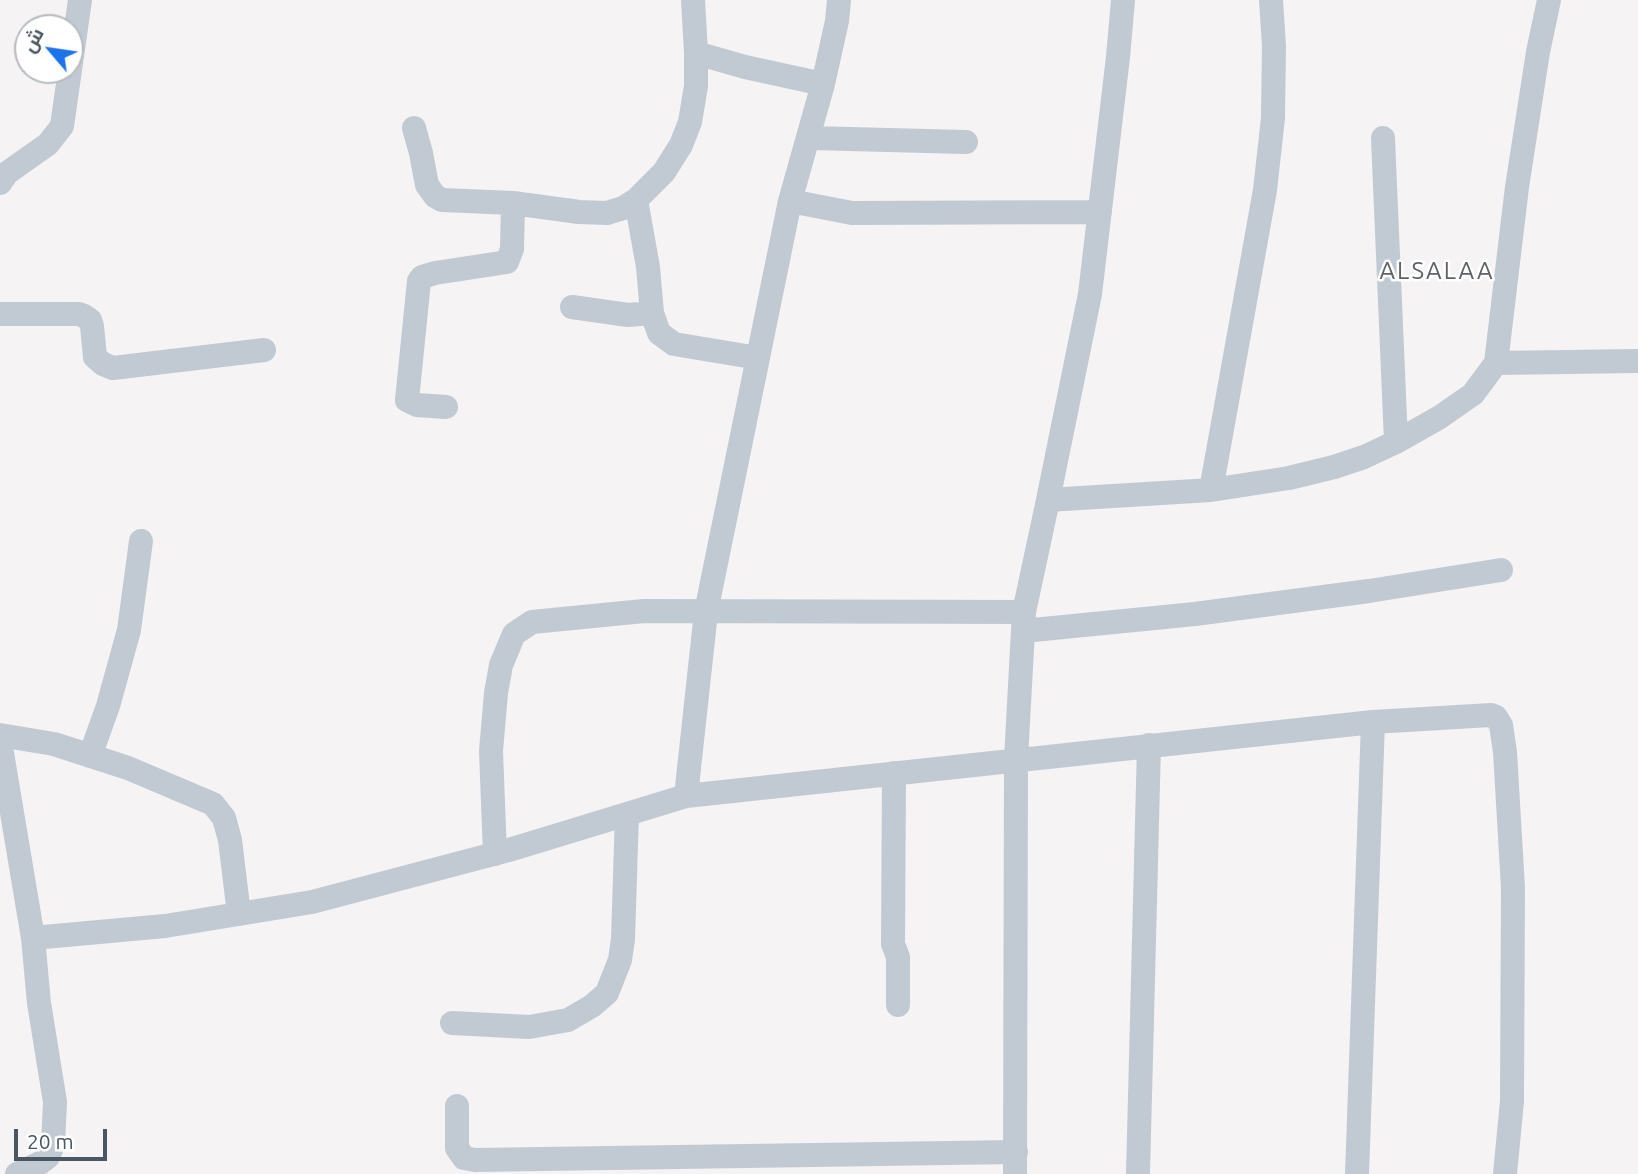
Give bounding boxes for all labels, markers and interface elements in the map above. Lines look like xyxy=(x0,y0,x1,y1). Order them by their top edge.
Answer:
north arrow xyxy=(14,14,84,84)
text: ش xyxy=(17,24,48,56)
district label: ALSALAA xyxy=(1380,257,1494,285)
scale bar xyxy=(18,1114,110,1158)
text: 20 m xyxy=(27,1129,74,1153)

